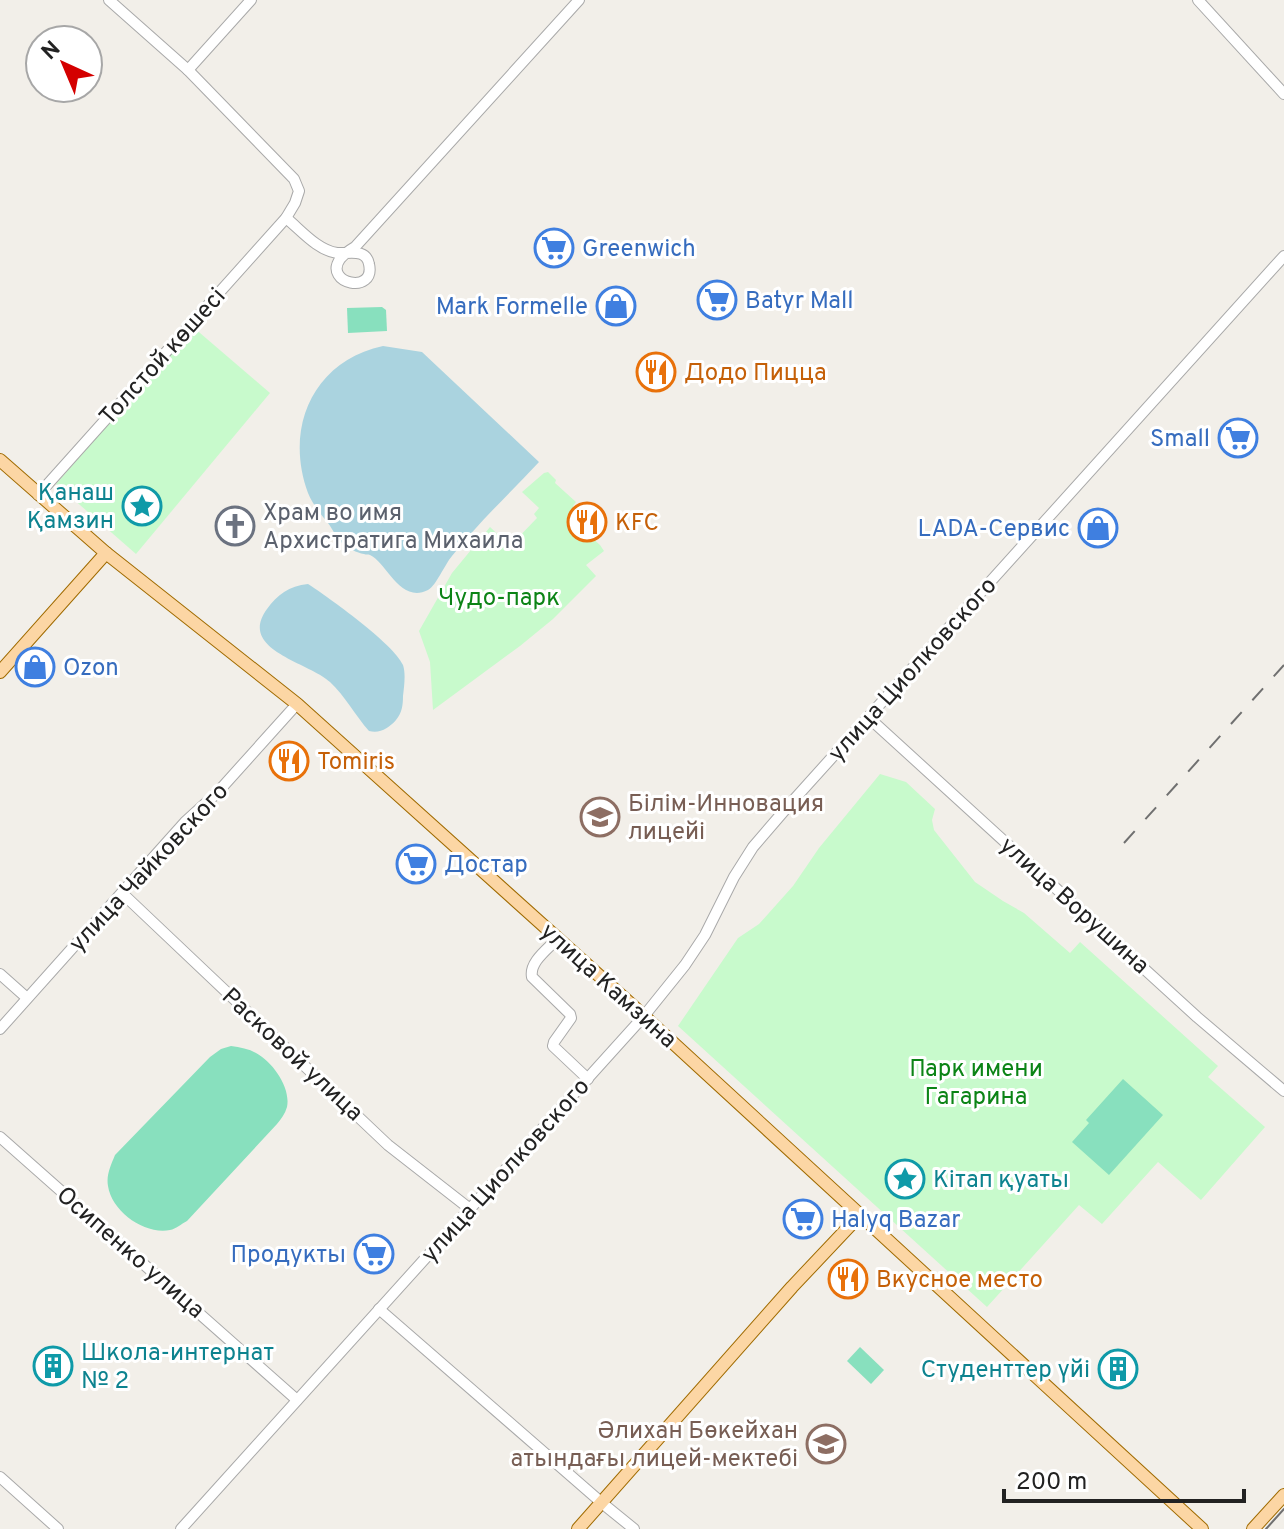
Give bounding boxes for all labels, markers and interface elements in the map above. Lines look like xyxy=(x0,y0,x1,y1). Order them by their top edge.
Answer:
north arrow xyxy=(24,24,104,104)
text: N xyxy=(37,36,67,67)
supermarket icon: Greenwich xyxy=(533,227,575,269)
place label: Greenwich xyxy=(582,235,696,265)
supermarket icon: Batyr Mall xyxy=(696,279,738,321)
street label: Толстой көшесі xyxy=(94,282,233,432)
shop icon: Mark Formelle xyxy=(595,285,637,327)
place label: Batyr Mall xyxy=(745,287,854,317)
place label: Mark Formelle xyxy=(436,293,588,323)
restaurant icon: Додо Пицца xyxy=(635,351,677,393)
place label: Додо Пицца xyxy=(684,359,827,389)
supermarket icon: Small xyxy=(1217,417,1259,459)
place label: Small xyxy=(1150,425,1210,455)
place label: Қанаш Қамзин xyxy=(27,479,114,537)
place icon: Қанаш Қамзин xyxy=(121,485,163,527)
place label: Храм во имя Архистратига Михаила xyxy=(263,499,523,557)
restaurant icon: KFC xyxy=(566,501,608,543)
church icon: Храм во имя Архистратига Михаила xyxy=(214,505,256,547)
shop icon: LADA-Сервис xyxy=(1077,507,1119,549)
place label: KFC xyxy=(615,509,659,539)
place label: LADA-Сервис xyxy=(918,515,1070,545)
street label: улица Циолковского xyxy=(823,572,1004,769)
park label: Чудо-парк xyxy=(438,584,560,614)
shop icon: Ozon xyxy=(14,646,56,688)
place label: Ozon xyxy=(63,654,119,684)
restaurant icon: Tomiris xyxy=(268,740,310,782)
place label: Tomiris xyxy=(317,748,395,778)
street label: улица Чайковского xyxy=(63,777,236,959)
place label: Білім-Инновация лицейі xyxy=(628,790,824,848)
school or university icon: Білім-Инновация лицейі xyxy=(579,796,621,838)
street label: улица Ворушина xyxy=(993,831,1155,982)
supermarket icon: Достар xyxy=(395,843,437,885)
place label: Достар xyxy=(444,851,528,881)
street label: улица Камзина xyxy=(533,917,682,1056)
street label: Расковой улица xyxy=(215,982,369,1129)
park label: Парк имени Гагарина xyxy=(909,1055,1043,1113)
street label: улица Циолковского xyxy=(416,1073,597,1270)
place icon: Кітап қуаты xyxy=(884,1158,926,1200)
place label: Кітап қуаты xyxy=(933,1166,1069,1196)
street label: Осипенко улица xyxy=(49,1181,210,1326)
supermarket icon: Halyq Bazar xyxy=(782,1198,824,1240)
place label: Halyq Bazar xyxy=(831,1206,961,1236)
supermarket icon: Продукты xyxy=(353,1233,395,1275)
place label: Продукты xyxy=(230,1241,346,1271)
restaurant icon: Вкусное место xyxy=(827,1258,869,1300)
place label: Вкусное место xyxy=(876,1266,1043,1296)
place label: Школа-интернат № 2 xyxy=(81,1339,274,1397)
building icon: Школа-интернат № 2 xyxy=(32,1345,74,1387)
building icon: Студенттер үйі xyxy=(1097,1348,1139,1390)
place label: Студенттер үйі xyxy=(921,1356,1090,1386)
place label: Әлихан Бөкейхан атындағы лицей-мектебі xyxy=(511,1417,798,1475)
school or university icon: Әлихан Бөкейхан атындағы лицей-мектебі xyxy=(805,1423,847,1465)
scale bar xyxy=(1004,1453,1244,1503)
text: 200 m xyxy=(1016,1468,1087,1498)

